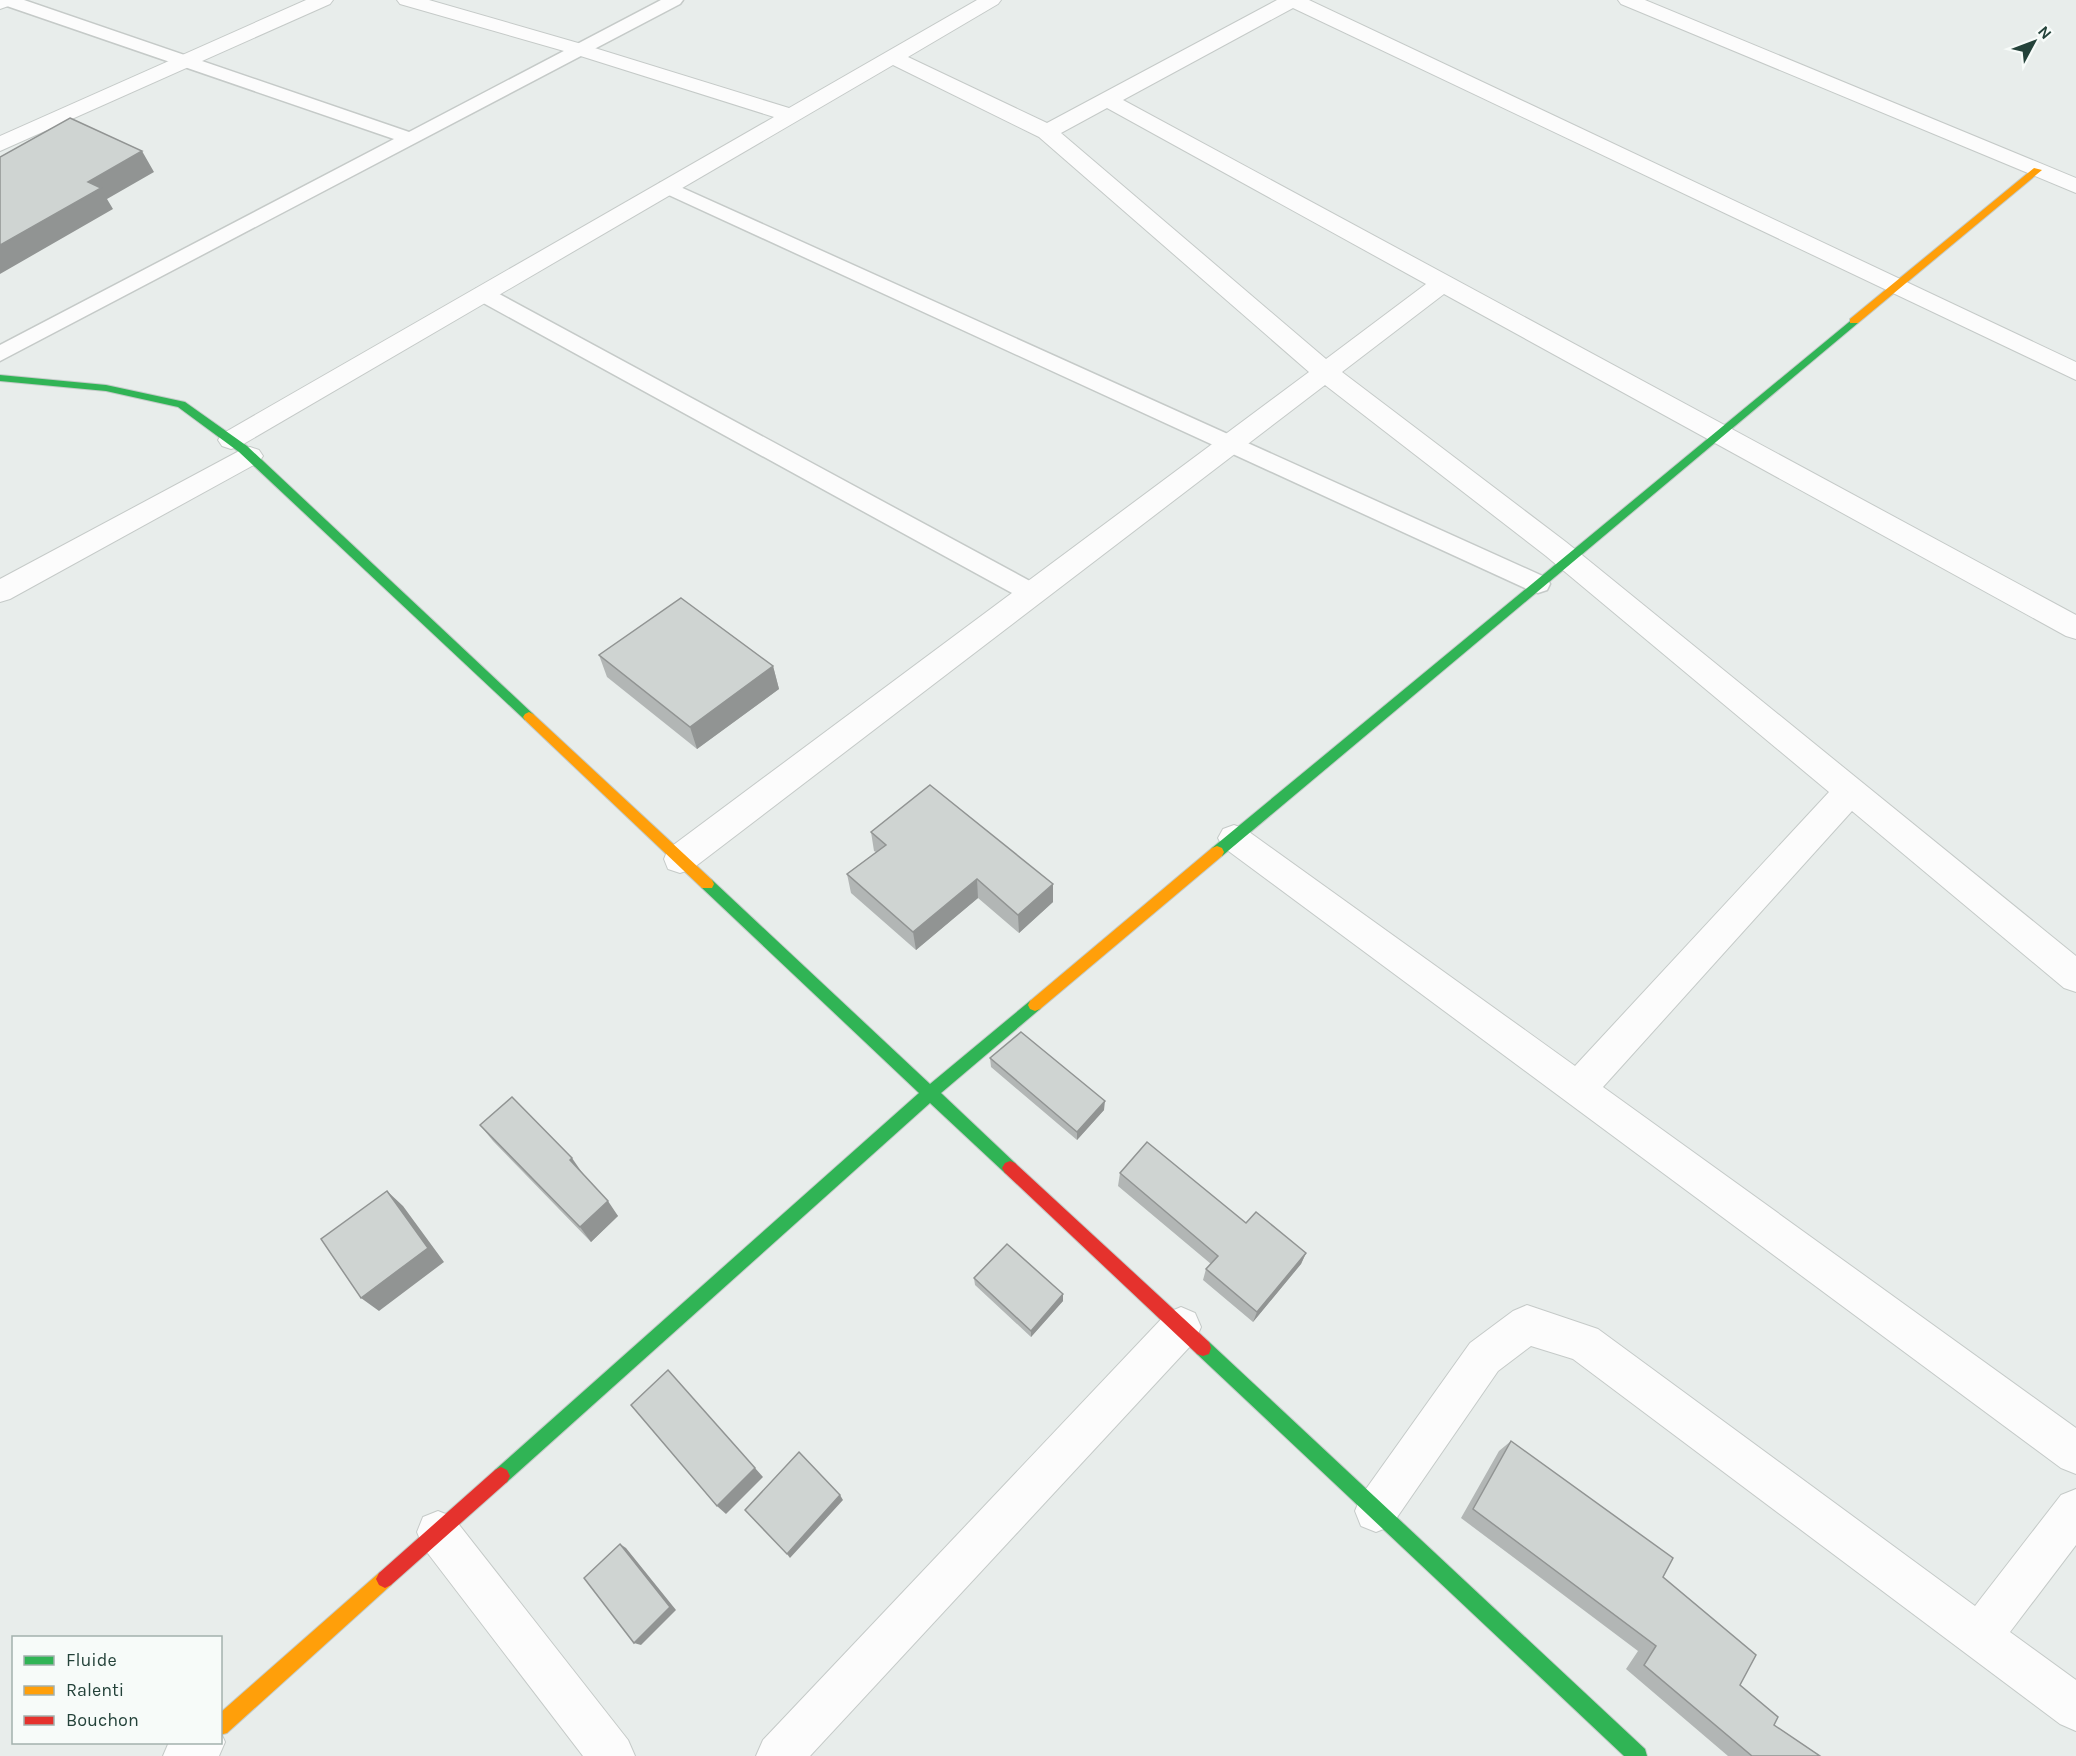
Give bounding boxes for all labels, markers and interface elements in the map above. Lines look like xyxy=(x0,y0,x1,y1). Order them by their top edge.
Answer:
north arrow xyxy=(2004,12,2064,72)
text: N xyxy=(2034,22,2056,43)
legend xyxy=(12,1636,222,1744)
text: Fluide xyxy=(66,1649,117,1671)
text: Ralenti xyxy=(66,1679,124,1701)
text: Bouchon xyxy=(66,1709,139,1731)

